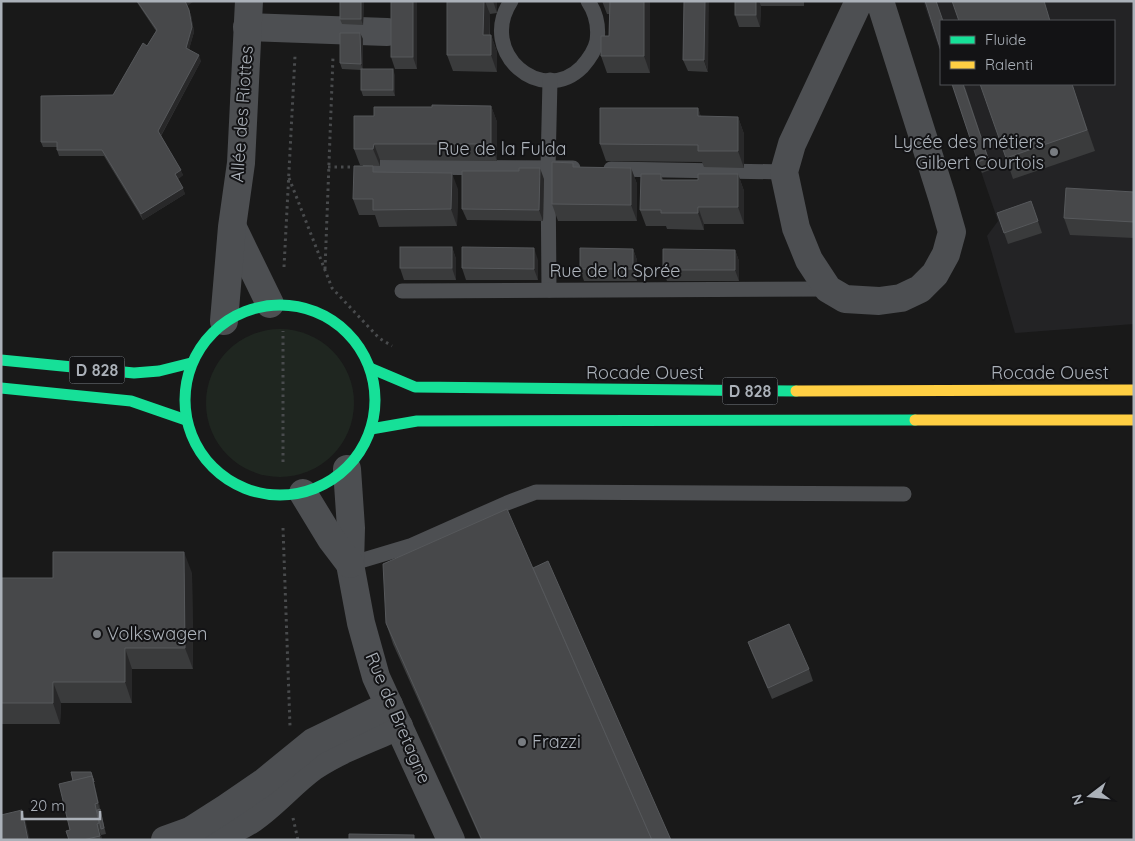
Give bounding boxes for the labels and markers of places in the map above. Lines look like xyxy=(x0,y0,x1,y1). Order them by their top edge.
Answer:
place label: Lycée des métiers Gilbert Courtois xyxy=(894,130,1044,174)
marker: Lycée des métiers Gilbert Courtois xyxy=(1048,146,1060,158)
place label: Volkswagen xyxy=(107,622,208,645)
marker: Volkswagen xyxy=(91,628,103,640)
place label: Frazzi xyxy=(532,730,581,753)
marker: Frazzi xyxy=(516,736,528,748)

